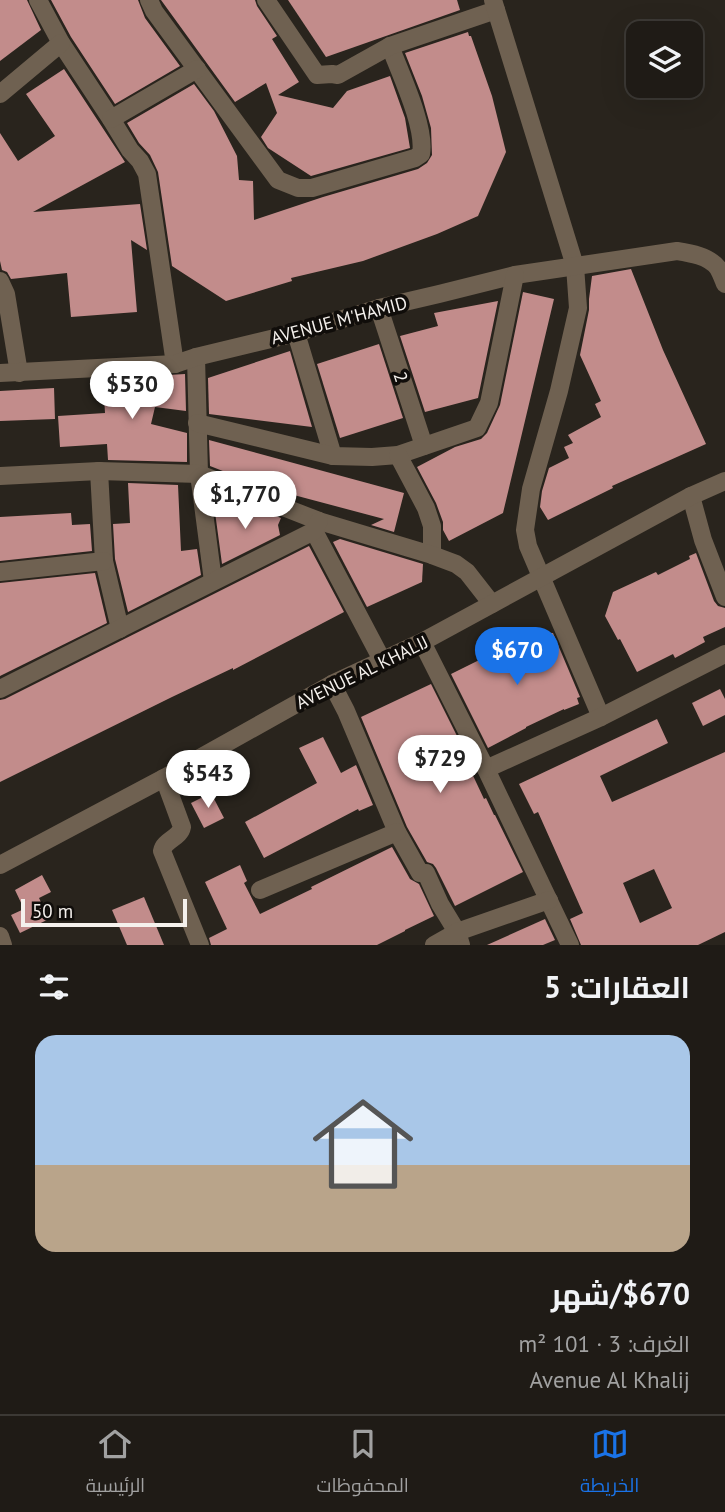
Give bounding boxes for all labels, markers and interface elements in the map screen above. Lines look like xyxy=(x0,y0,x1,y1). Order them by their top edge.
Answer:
map controls xyxy=(626,21,703,98)
button: layers xyxy=(626,21,703,98)
street label: AVENUE M'HAMID xyxy=(268,291,410,349)
pin: $530 xyxy=(91,362,173,421)
text: $530 xyxy=(106,369,158,398)
street label: 2 xyxy=(389,369,413,385)
pin: $1,770 xyxy=(188,472,302,531)
text: $1,770 xyxy=(209,479,281,508)
pin: $670 xyxy=(476,628,558,687)
street label: AVENUE AL KHALIJ xyxy=(292,630,432,714)
text: $670 xyxy=(491,635,543,664)
pin: $729 xyxy=(399,736,481,795)
text: $729 xyxy=(414,743,466,772)
pin: $543 xyxy=(167,750,249,810)
text: $543 xyxy=(182,758,234,787)
scale bar xyxy=(21,896,187,928)
text: 50 m xyxy=(32,899,73,923)
text: العقارات: 5 xyxy=(544,967,690,1006)
icon: filters xyxy=(35,968,73,1006)
icon: home xyxy=(300,1081,426,1207)
text: $670/شهر xyxy=(551,1274,690,1313)
text: الغرف: 3 · 101 m² xyxy=(519,1329,690,1358)
text: Avenue Al Khalij xyxy=(529,1365,690,1394)
tab: الرئيسية xyxy=(86,1425,145,1503)
tab: المحفوظات xyxy=(316,1425,409,1503)
tab: الخريطة xyxy=(580,1425,639,1503)

